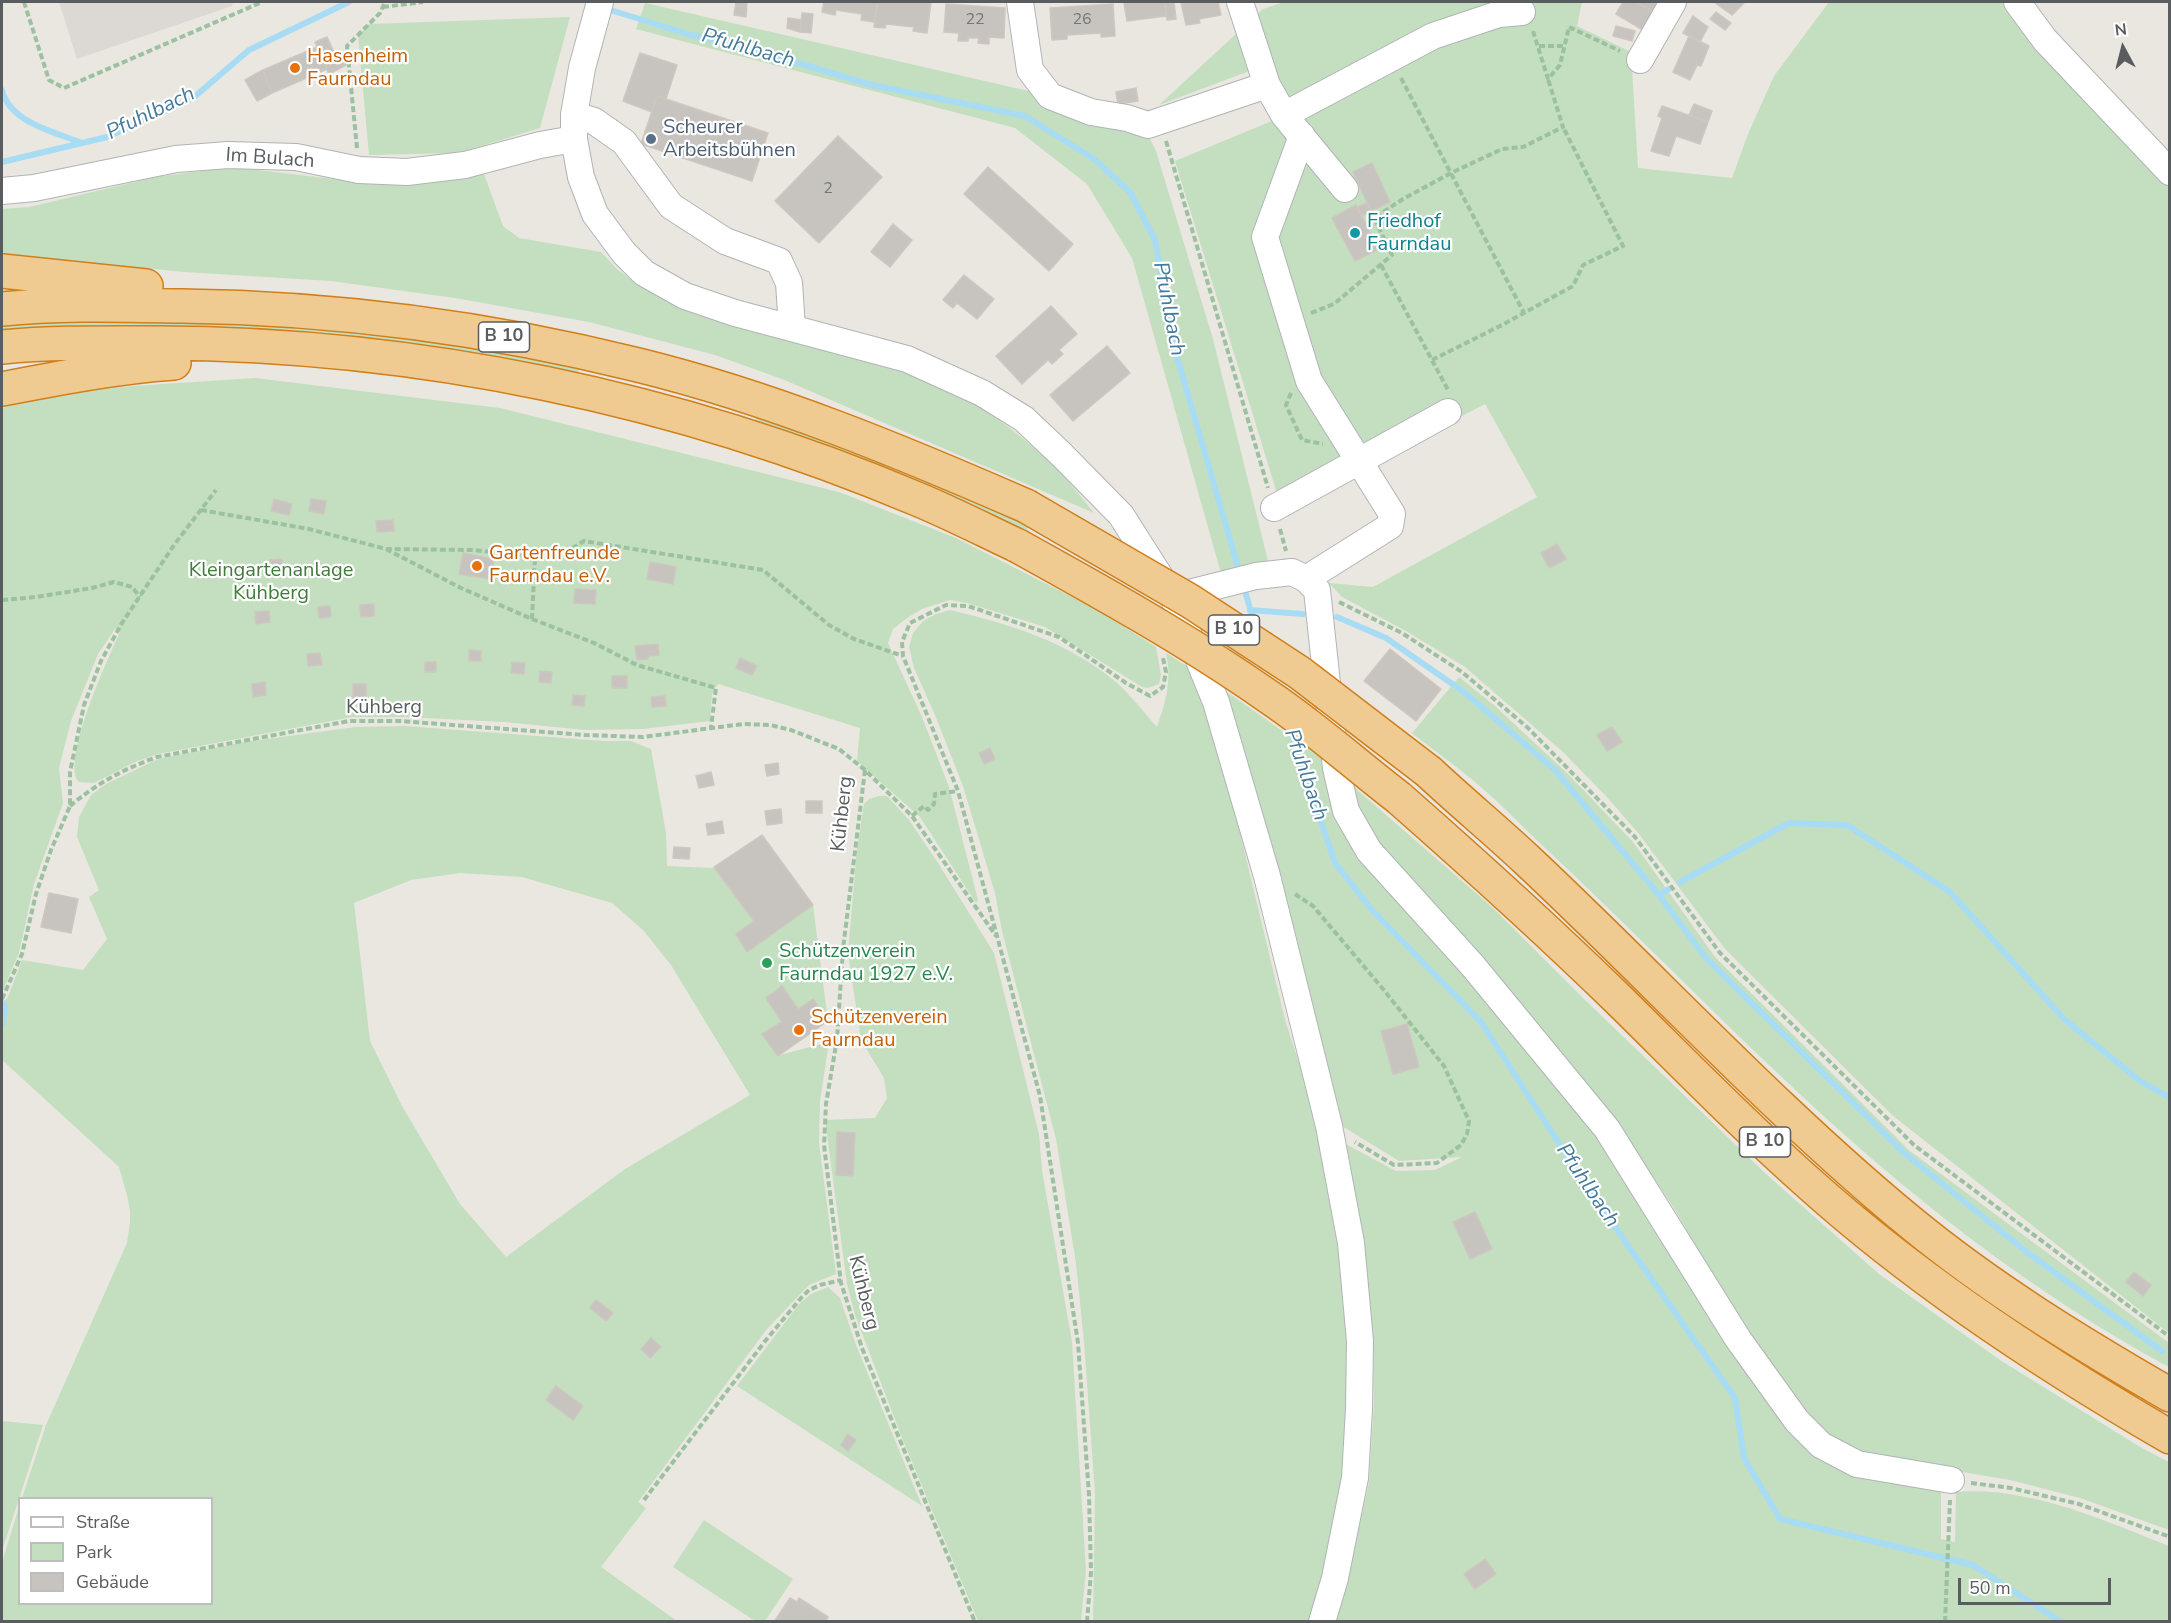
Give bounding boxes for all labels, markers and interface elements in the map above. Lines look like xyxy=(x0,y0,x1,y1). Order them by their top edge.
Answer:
house number: 22 xyxy=(965,10,985,30)
house number: 26 xyxy=(1072,10,1092,30)
north arrow xyxy=(2093,18,2153,78)
text: N xyxy=(2114,18,2128,42)
water label: Pfuhlbach xyxy=(699,24,797,74)
place label: Hasenheim Faurndau xyxy=(307,45,408,92)
marker: Hasenheim Faurndau xyxy=(288,61,302,75)
water label: Pfuhlbach xyxy=(103,82,199,146)
place label: Scheurer Arbeitsbühnen xyxy=(663,116,796,163)
marker: Scheurer Arbeitsbühnen xyxy=(644,132,658,146)
street label: Im Bulach xyxy=(225,144,315,174)
house number: 2 xyxy=(823,179,833,199)
place label: Friedhof Faurndau xyxy=(1367,210,1451,257)
marker: Friedhof Faurndau xyxy=(1348,226,1362,240)
water label: Pfuhlbach xyxy=(1147,260,1189,358)
road number: B 10 xyxy=(478,322,530,352)
place label: Gartenfreunde Faurndau e.V. xyxy=(489,542,620,589)
park label: Kleingartenanlage Kühberg xyxy=(189,559,353,606)
marker: Gartenfreunde Faurndau e.V. xyxy=(470,559,484,573)
road number: B 10 xyxy=(1208,615,1260,645)
street label: Kühberg xyxy=(346,696,422,720)
water label: Pfuhlbach xyxy=(1278,726,1332,824)
street label: Kühberg xyxy=(827,775,859,853)
place label: Schützenverein Faurndau 1927 e.V. xyxy=(779,940,953,987)
marker: Schützenverein Faurndau 1927 e.V. xyxy=(760,956,774,970)
place label: Schützenverein Faurndau xyxy=(811,1006,948,1053)
marker: Schützenverein Faurndau xyxy=(792,1023,806,1037)
road number: B 10 xyxy=(1740,1127,1790,1157)
water label: Pfuhlbach xyxy=(1550,1139,1624,1233)
street label: Kühberg xyxy=(842,1253,884,1333)
legend xyxy=(18,1497,213,1605)
text: Straße xyxy=(76,1510,130,1534)
text: Park xyxy=(76,1540,112,1564)
scale bar xyxy=(1961,1566,2114,1604)
text: Gebäude xyxy=(76,1570,149,1594)
text: 50 m xyxy=(1969,1576,2011,1600)

